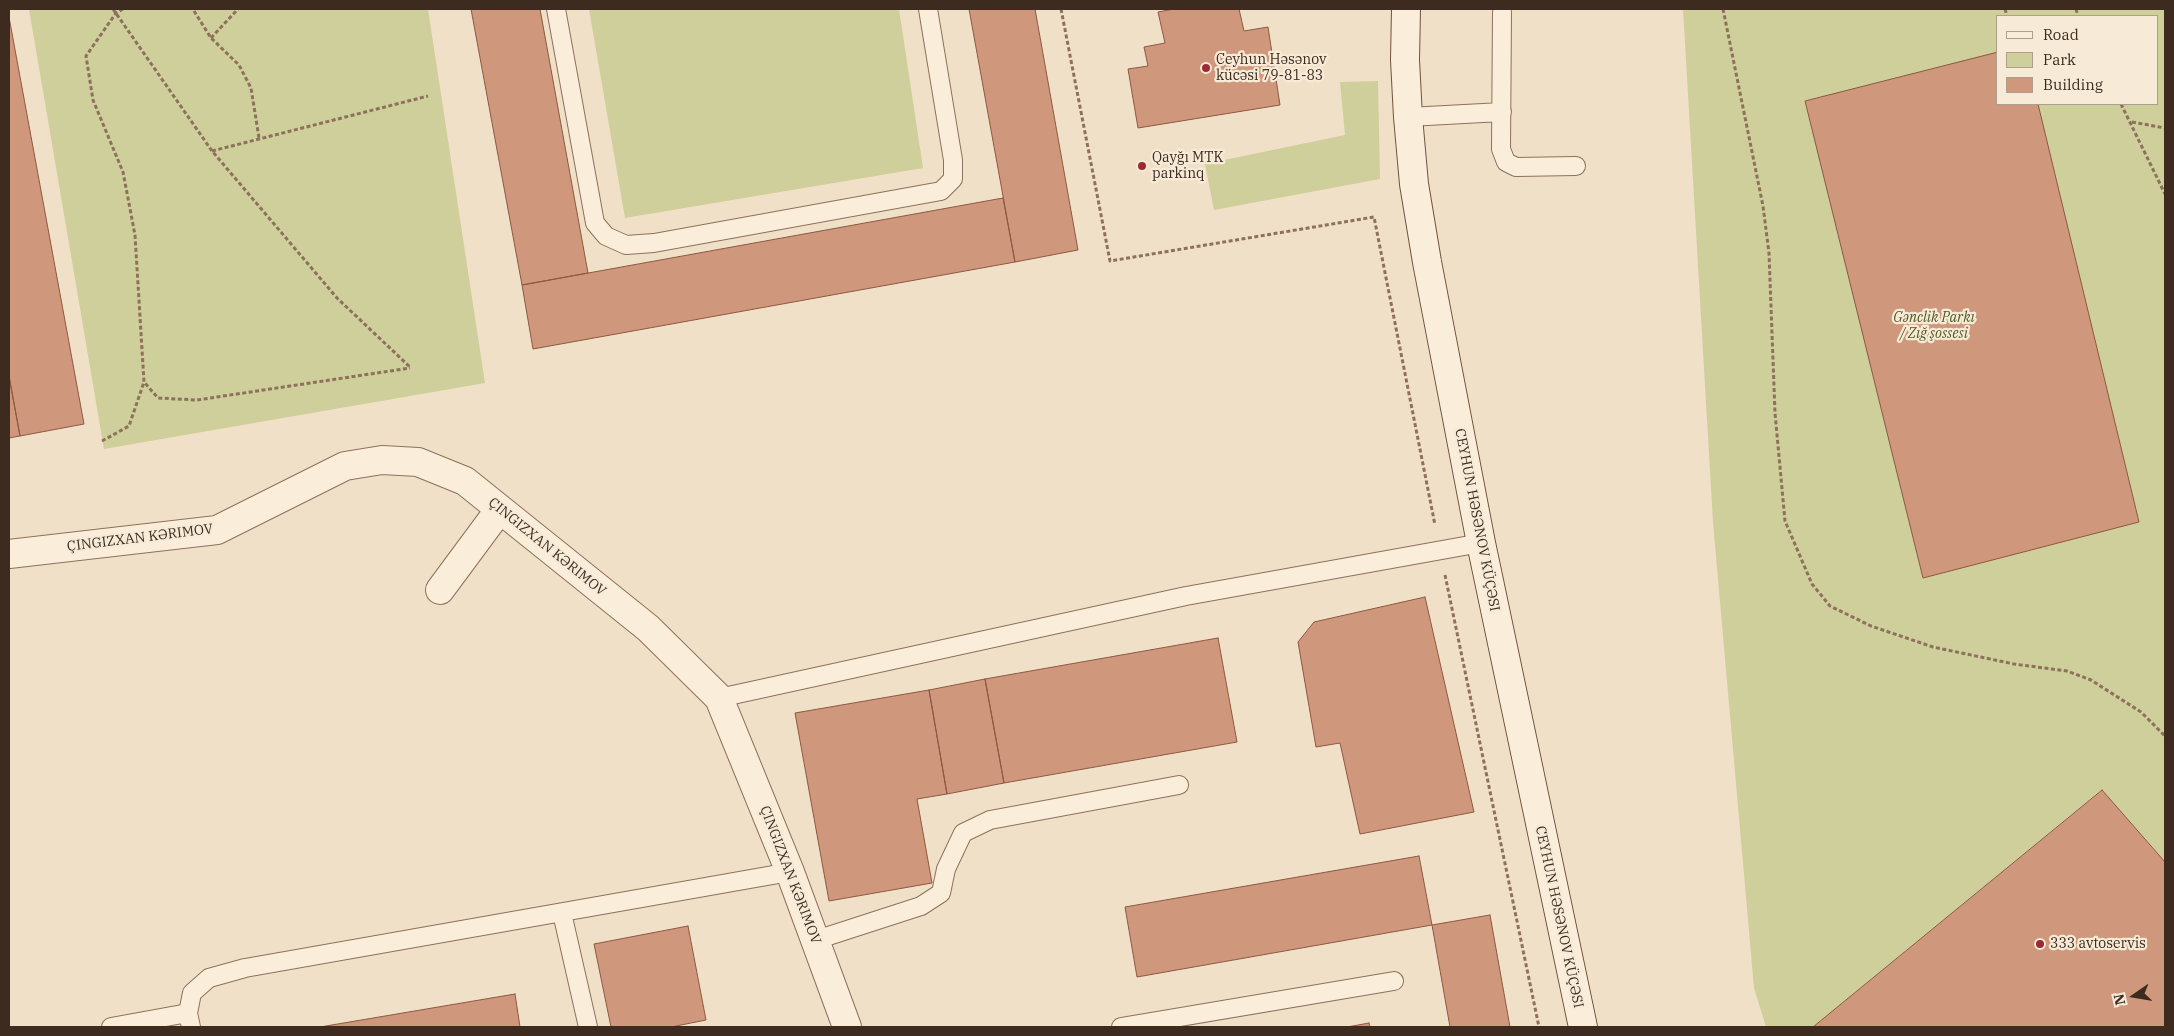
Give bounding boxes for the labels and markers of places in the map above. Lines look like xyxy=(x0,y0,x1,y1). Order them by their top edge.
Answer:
place label: Ceyhun Həsənov kücəsi 79-81-83 xyxy=(1216,52,1326,84)
marker: Ceyhun Həsənov kücəsi 79-81-83 xyxy=(1200,62,1212,74)
place label: Qayğı MTK parkinq xyxy=(1152,150,1223,182)
marker: Qayğı MTK parkinq xyxy=(1136,160,1148,172)
place label: 333 avtoservis xyxy=(2050,936,2146,952)
marker: 333 avtoservis xyxy=(2034,938,2046,950)

